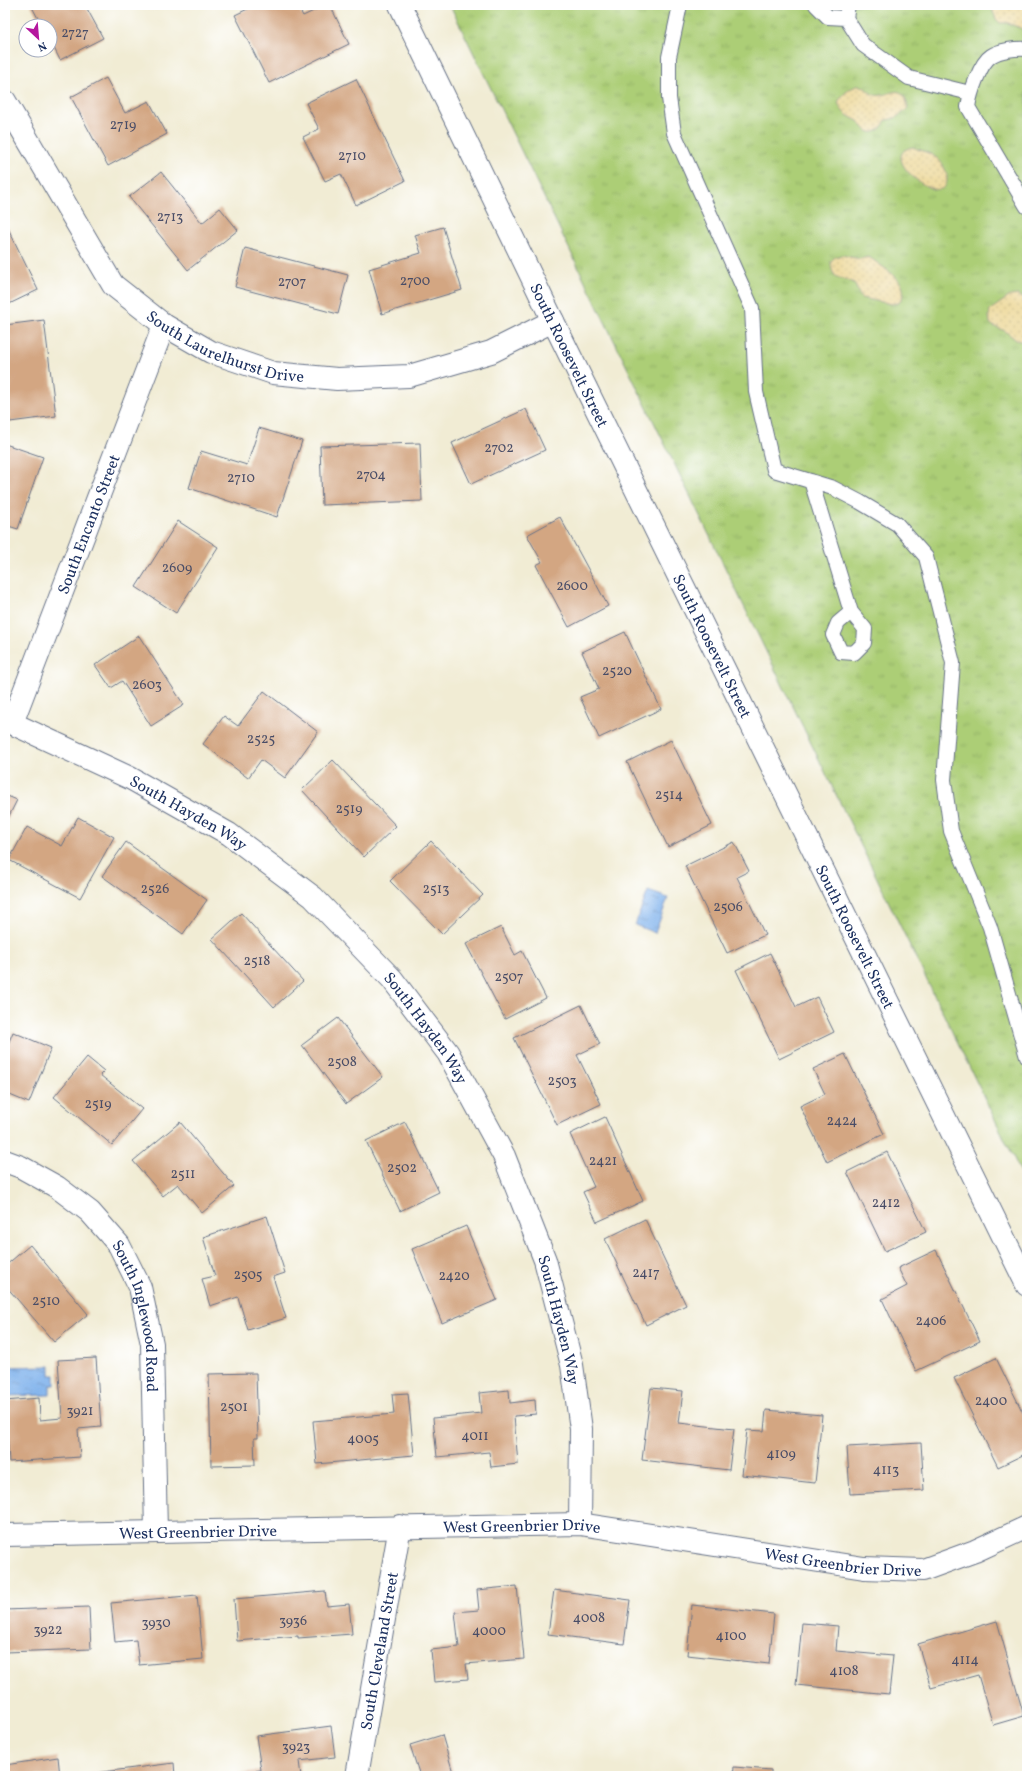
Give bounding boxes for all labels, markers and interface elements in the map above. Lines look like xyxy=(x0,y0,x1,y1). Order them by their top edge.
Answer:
north arrow xyxy=(18,18,58,58)
house number: 2727 xyxy=(61,24,89,43)
text: N xyxy=(35,37,49,54)
house number: 2719 xyxy=(110,116,136,135)
house number: 2710 xyxy=(338,147,366,166)
house number: 2713 xyxy=(157,208,183,227)
house number: 2700 xyxy=(400,272,430,291)
house number: 2707 xyxy=(278,273,307,292)
street label: South Roosevelt Street xyxy=(523,280,613,432)
street label: South Laurelhurst Drive xyxy=(141,306,305,389)
house number: 2702 xyxy=(484,439,514,458)
street label: South Encanto Street xyxy=(53,451,127,598)
house number: 2704 xyxy=(356,466,386,485)
house number: 2710 xyxy=(227,469,255,488)
house number: 2609 xyxy=(162,559,192,578)
street label: South Roosevelt Street xyxy=(666,571,756,723)
house number: 2600 xyxy=(556,577,588,596)
house number: 2520 xyxy=(602,662,632,681)
house number: 2603 xyxy=(132,676,162,695)
house number: 2525 xyxy=(247,730,275,749)
street label: South Hayden Way xyxy=(125,771,251,857)
house number: 2514 xyxy=(655,786,683,805)
house number: 2519 xyxy=(336,800,362,819)
street label: South Roosevelt Street xyxy=(809,862,899,1014)
house number: 2526 xyxy=(141,880,169,899)
house number: 2513 xyxy=(423,880,449,899)
house number: 2506 xyxy=(713,898,743,917)
house number: 2518 xyxy=(244,952,270,971)
street label: South Hayden Way xyxy=(378,968,472,1089)
house number: 2507 xyxy=(494,968,524,987)
house number: 2508 xyxy=(327,1053,357,1072)
house number: 2503 xyxy=(547,1072,577,1091)
house number: 2519 xyxy=(85,1095,111,1114)
house number: 2424 xyxy=(827,1112,857,1131)
house number: 2421 xyxy=(589,1152,617,1171)
house number: 2502 xyxy=(387,1159,417,1178)
house number: 2511 xyxy=(170,1165,196,1184)
house number: 2412 xyxy=(872,1194,900,1213)
street label: South Inglewood Road xyxy=(106,1236,162,1392)
street label: South Hayden Way xyxy=(531,1252,584,1387)
house number: 2417 xyxy=(632,1264,660,1283)
house number: 2505 xyxy=(234,1266,262,1285)
house number: 2420 xyxy=(438,1267,470,1286)
house number: 2510 xyxy=(32,1292,60,1311)
house number: 2406 xyxy=(916,1312,946,1331)
house number: 2400 xyxy=(975,1392,1007,1411)
house number: 2501 xyxy=(220,1398,248,1417)
house number: 3921 xyxy=(66,1402,94,1421)
house number: 4011 xyxy=(461,1427,489,1446)
house number: 4005 xyxy=(347,1430,379,1449)
house number: 4109 xyxy=(766,1445,796,1464)
house number: 4113 xyxy=(873,1461,899,1480)
street label: West Greenbrier Drive xyxy=(443,1515,602,1540)
street label: West Greenbrier Drive xyxy=(119,1521,277,1546)
street label: West Greenbrier Drive xyxy=(763,1544,922,1583)
street label: South Cleveland Street xyxy=(356,1570,405,1732)
house number: 4008 xyxy=(573,1609,605,1628)
house number: 3936 xyxy=(279,1612,307,1631)
house number: 3930 xyxy=(141,1614,171,1633)
house number: 3922 xyxy=(33,1621,63,1640)
house number: 4000 xyxy=(472,1622,506,1641)
house number: 4100 xyxy=(716,1627,746,1646)
house number: 4114 xyxy=(951,1651,979,1670)
house number: 4108 xyxy=(829,1662,859,1681)
house number: 3923 xyxy=(282,1738,310,1757)

